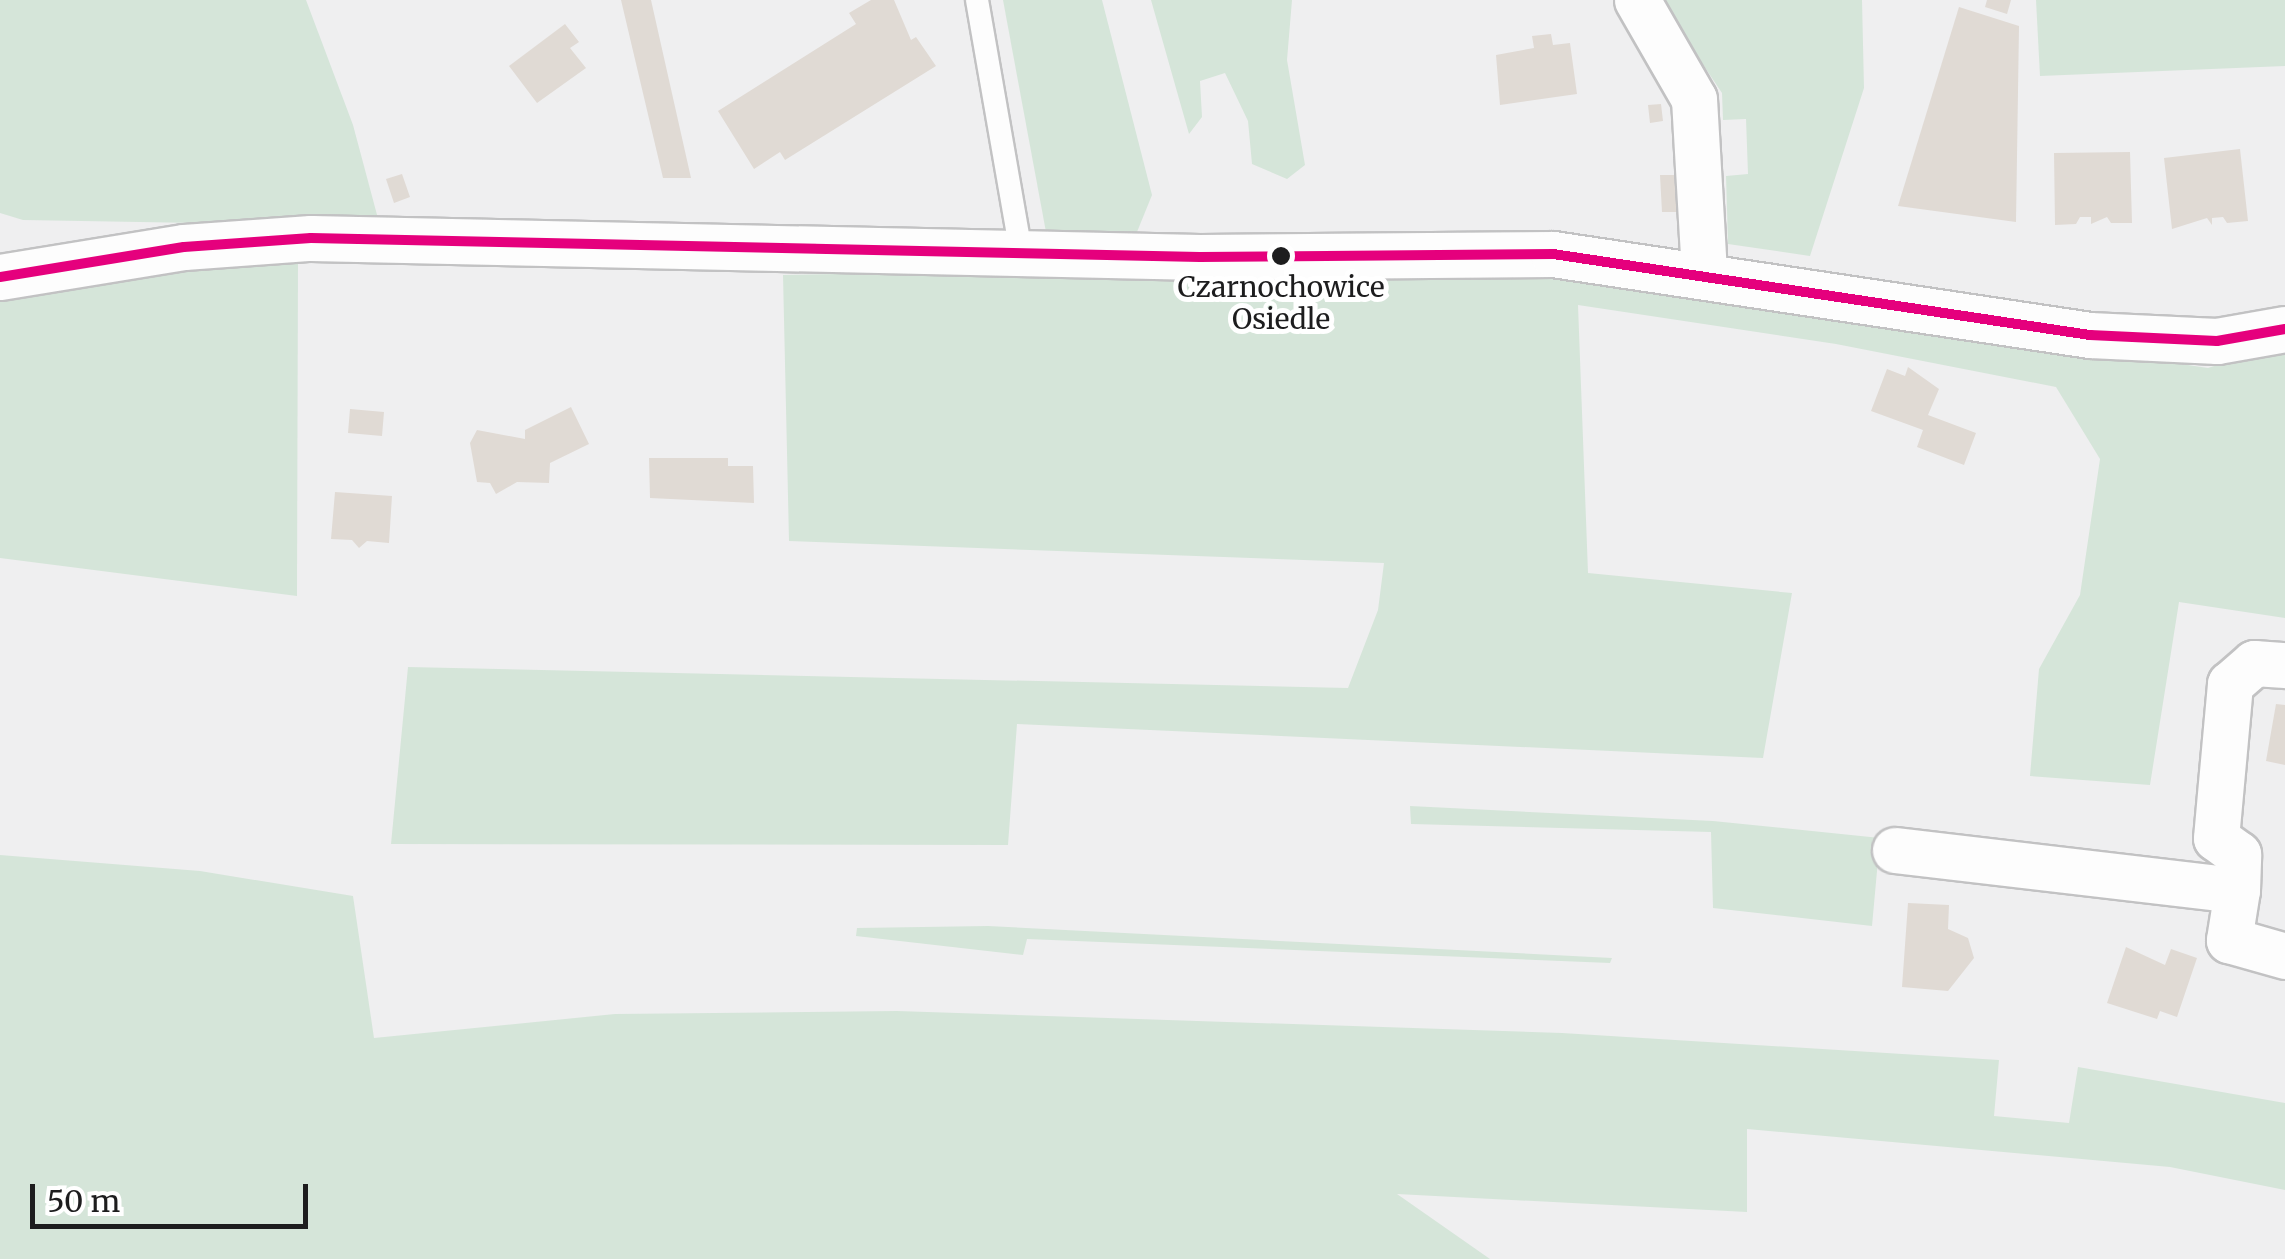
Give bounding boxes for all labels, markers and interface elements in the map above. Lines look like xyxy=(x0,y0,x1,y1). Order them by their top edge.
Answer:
marker: Czarnochowice Osiedle xyxy=(1271,246,1291,266)
place label: Czarnochowice Osiedle xyxy=(1177,270,1385,336)
scale bar xyxy=(35,1164,312,1226)
text: 50 m xyxy=(47,1182,120,1220)

